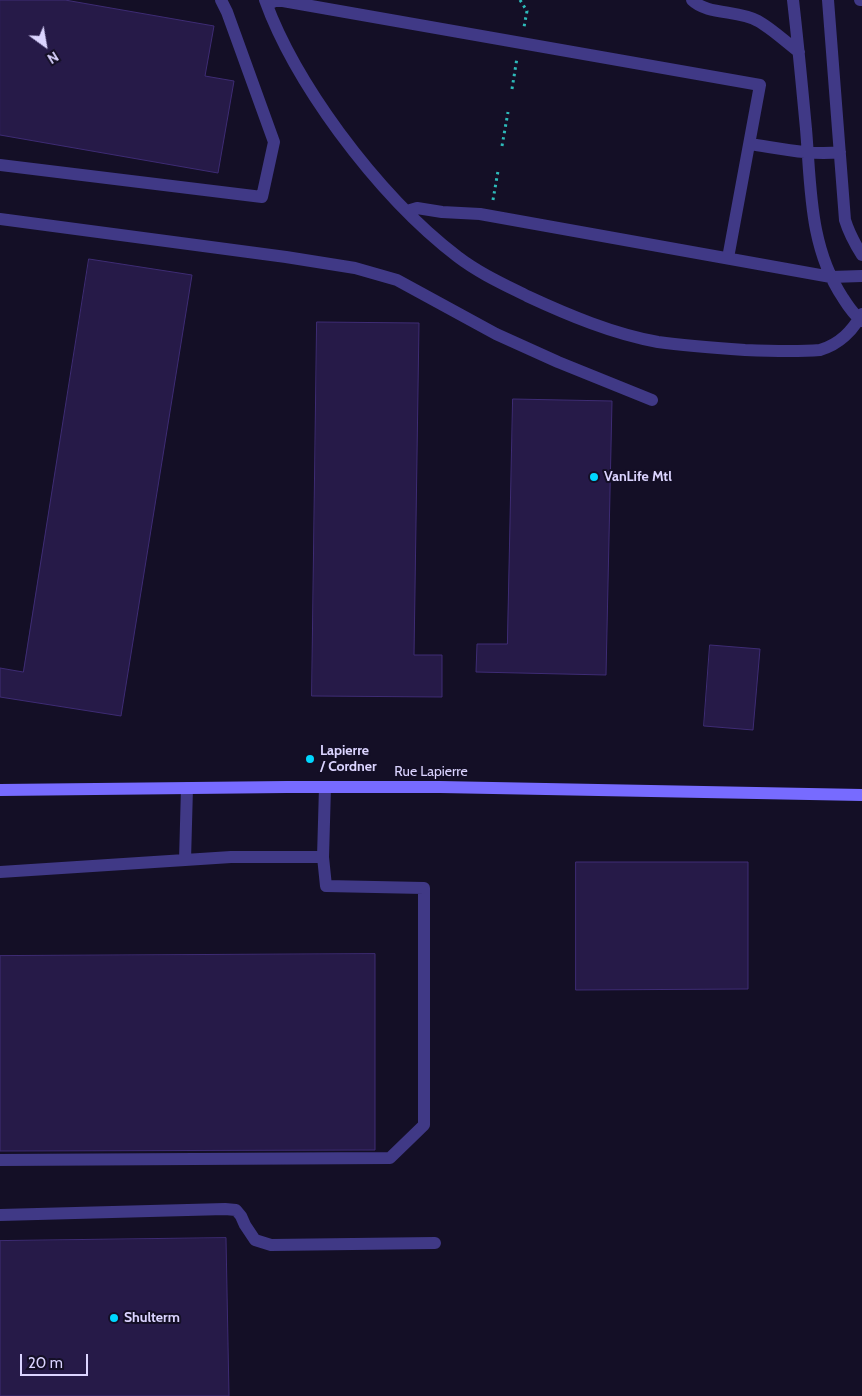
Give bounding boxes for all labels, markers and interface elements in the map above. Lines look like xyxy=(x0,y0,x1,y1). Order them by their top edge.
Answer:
north arrow xyxy=(20,20,70,70)
text: N xyxy=(44,47,62,68)
place label: VanLife Mtl xyxy=(604,469,672,485)
marker: VanLife Mtl xyxy=(588,471,600,483)
place label: Lapierre / Cordner xyxy=(320,743,377,776)
marker: Lapierre / Cordner xyxy=(304,753,316,765)
street label: Rue Lapierre xyxy=(394,764,468,780)
place label: Shulterm xyxy=(124,1310,180,1326)
marker: Shulterm xyxy=(108,1312,120,1324)
scale bar xyxy=(22,1344,90,1376)
text: 20 m xyxy=(28,1354,63,1372)

